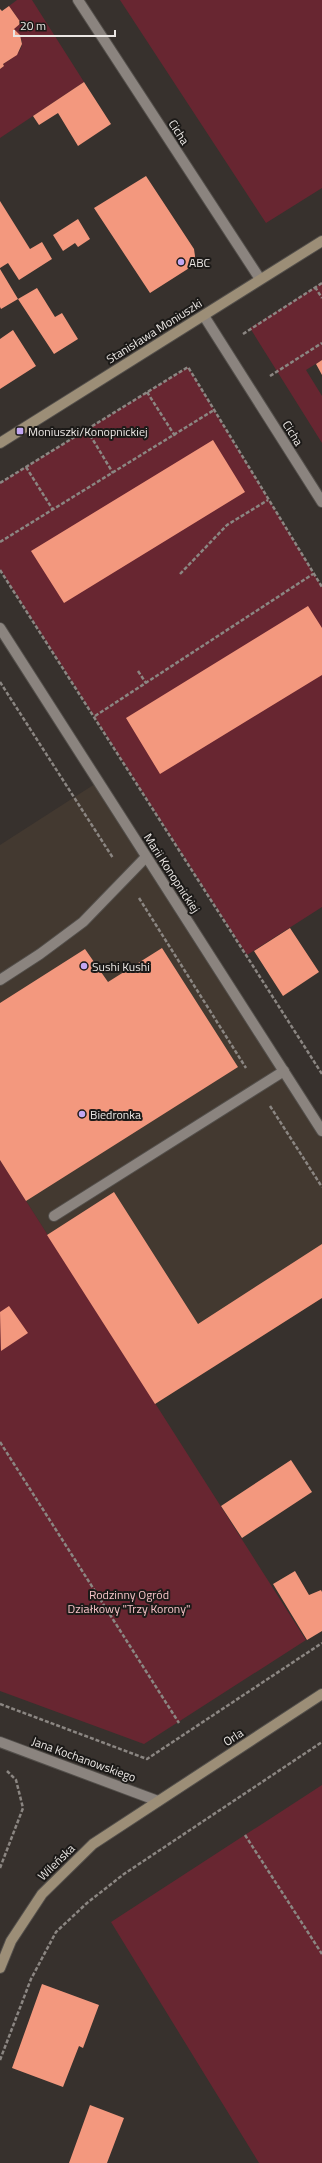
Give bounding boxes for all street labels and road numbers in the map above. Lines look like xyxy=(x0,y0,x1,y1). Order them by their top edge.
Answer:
street label: Cicha xyxy=(164,116,194,148)
street label: Stanisława Moniuszki xyxy=(102,294,206,368)
street label: Cicha xyxy=(278,417,308,449)
street label: Marii Konopnickiej xyxy=(139,829,205,917)
street label: Orla xyxy=(219,1723,247,1751)
street label: Jana Kochanowskiego xyxy=(29,1731,139,1787)
street label: Wileńska xyxy=(33,1839,79,1885)

